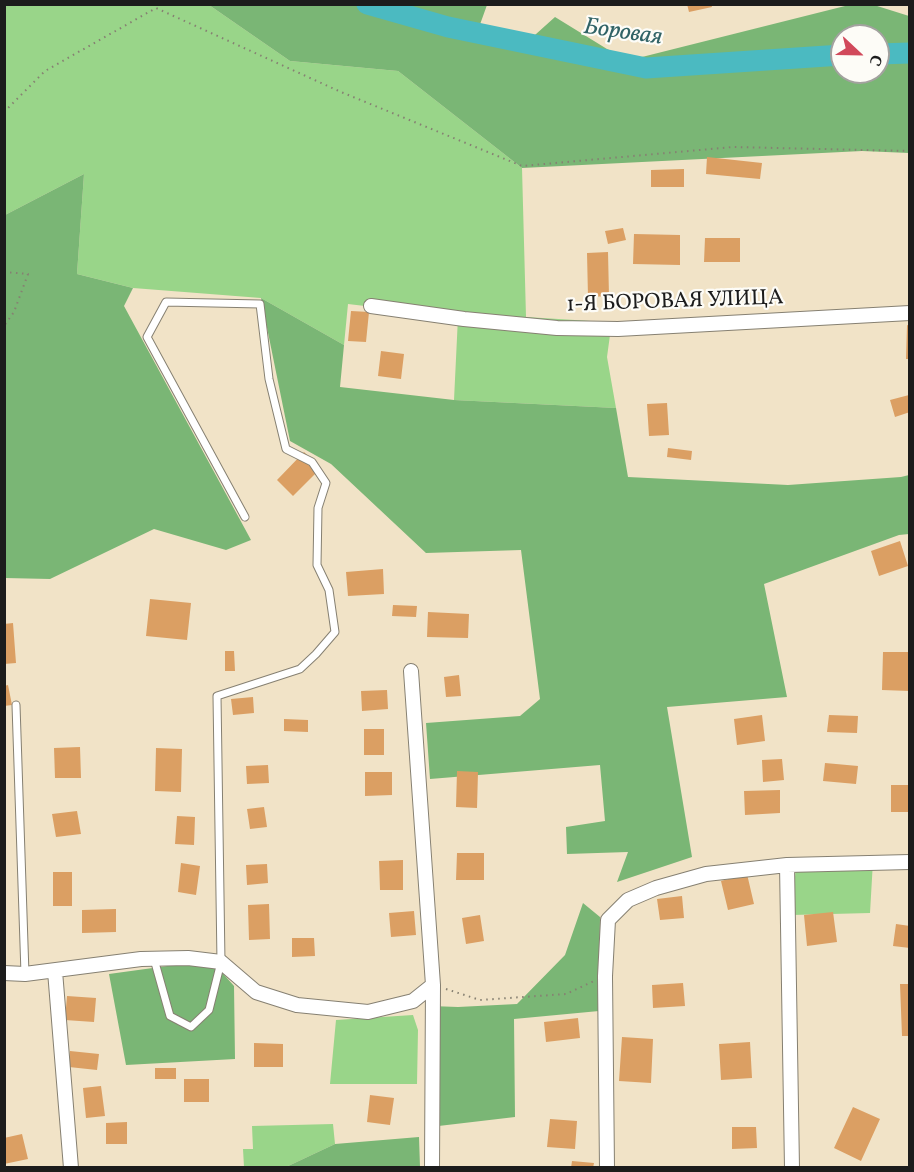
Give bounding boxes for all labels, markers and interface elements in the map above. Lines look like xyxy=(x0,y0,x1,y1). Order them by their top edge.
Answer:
water label: Боровая xyxy=(582,14,664,54)
north arrow xyxy=(830,24,890,84)
text: С xyxy=(863,51,887,69)
street label: 1-Я БОРОВАЯ УЛИЦА xyxy=(566,286,784,320)

